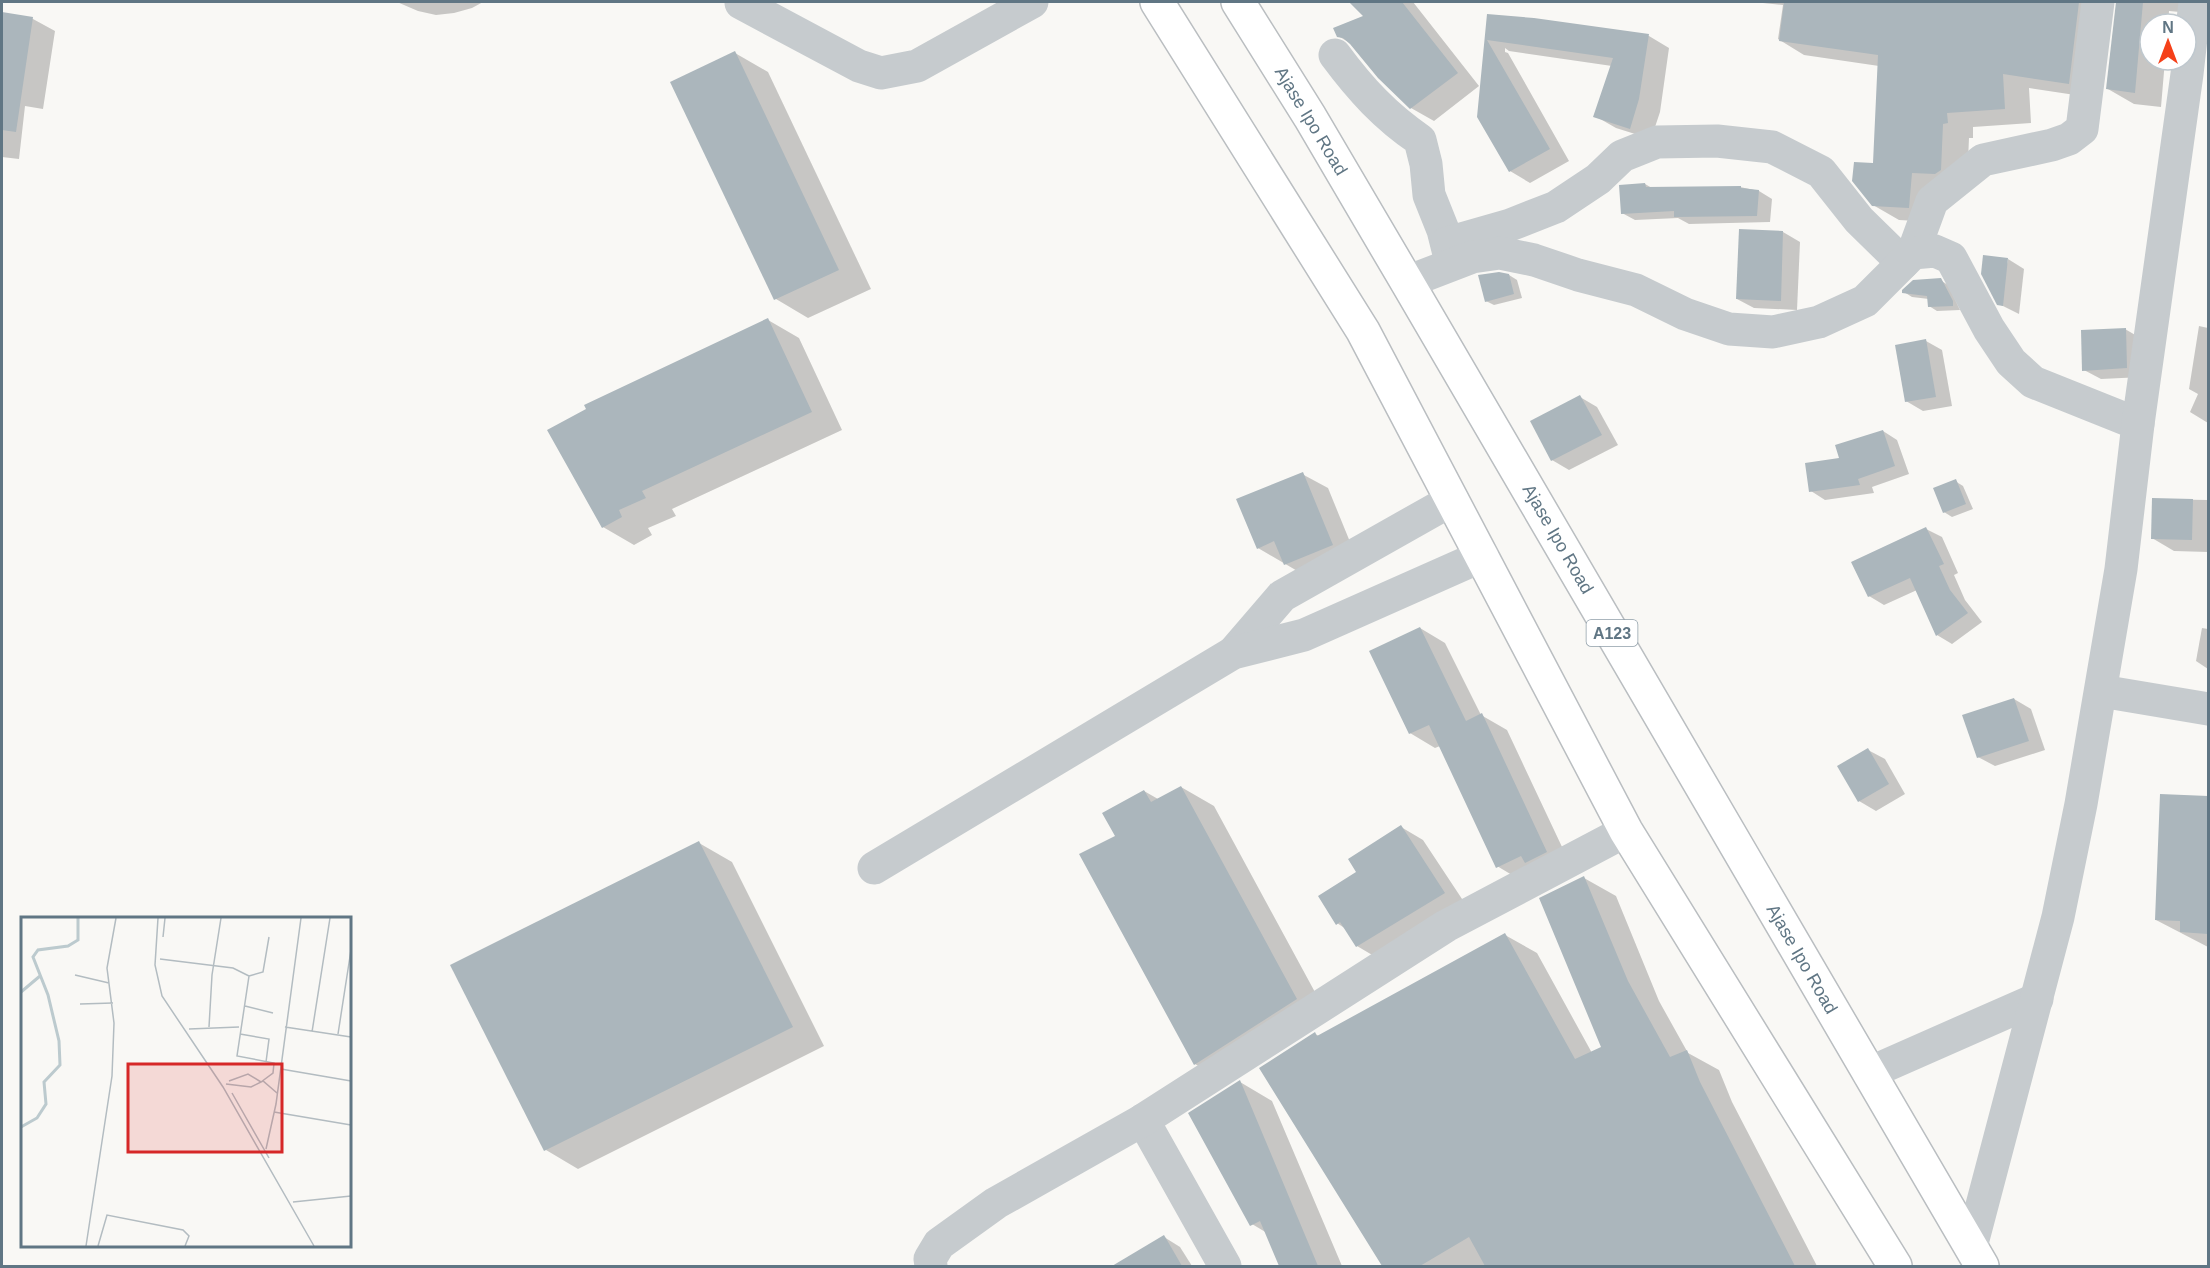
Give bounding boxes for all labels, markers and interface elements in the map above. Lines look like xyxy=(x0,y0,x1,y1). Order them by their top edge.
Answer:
north arrow xyxy=(2138,12,2198,72)
text: N xyxy=(2162,19,2174,36)
street label: Ajase Ipo Road xyxy=(1271,63,1351,179)
street label: Ajase Ipo Road xyxy=(1519,481,1597,597)
road number: A123 xyxy=(1586,620,1638,646)
street label: Ajase Ipo Road xyxy=(1763,901,1841,1017)
inset map xyxy=(21,917,351,1247)

